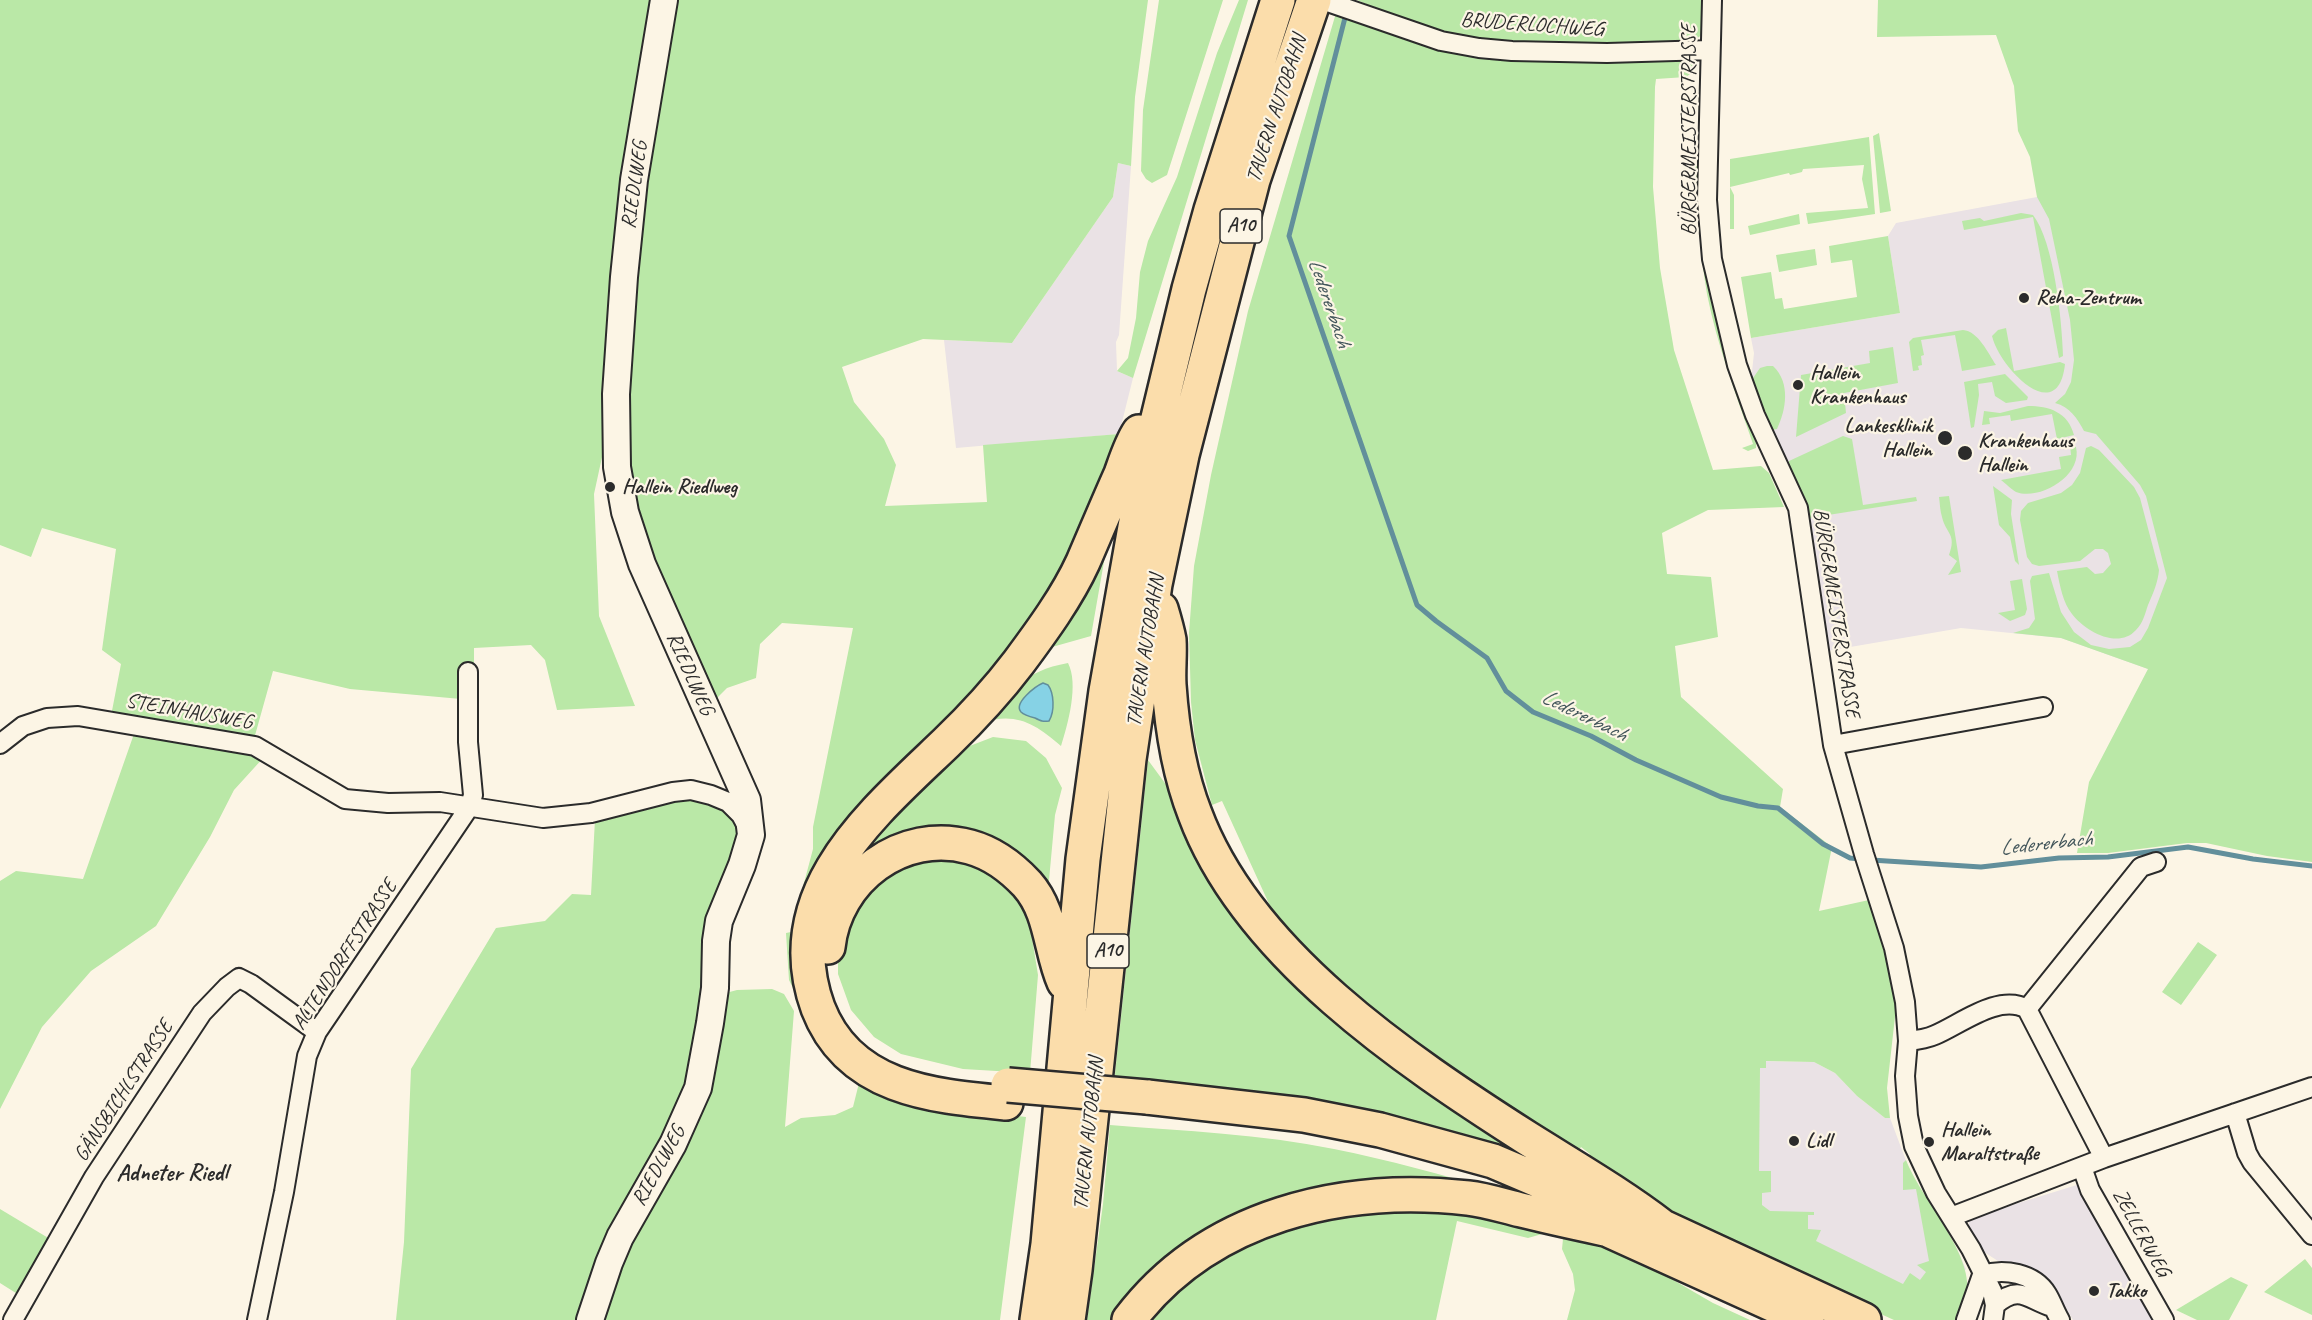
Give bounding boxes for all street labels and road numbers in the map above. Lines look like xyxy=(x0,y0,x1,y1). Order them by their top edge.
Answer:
street label: BRUDERLOCHWEG xyxy=(1460,7,1604,43)
street label: BÜRGERMEISTERSTRASSE xyxy=(1676,24,1702,236)
street label: TAUERN AUTOBAHN xyxy=(1241,32,1313,186)
street label: RIEDLWEG xyxy=(616,140,654,230)
road number: A10 xyxy=(1220,209,1262,243)
street label: BÜRGERMEISTERSTRASSE xyxy=(1807,507,1865,719)
street label: TAUERN AUTOBAHN xyxy=(1122,573,1170,729)
street label: RIEDLWEG xyxy=(661,629,719,719)
street label: STEINHAUSWEG xyxy=(124,688,254,736)
street label: ALTENDORFFSTRASSE xyxy=(287,875,403,1035)
road number: A10 xyxy=(1087,934,1129,968)
street label: GÄNSBICHLSTRASSE xyxy=(69,1016,179,1166)
street label: TAUERN AUTOBAHN xyxy=(1068,1056,1110,1212)
street label: RIEDLWEG xyxy=(627,1121,691,1211)
street label: ZELLERWEG xyxy=(2107,1185,2175,1281)

